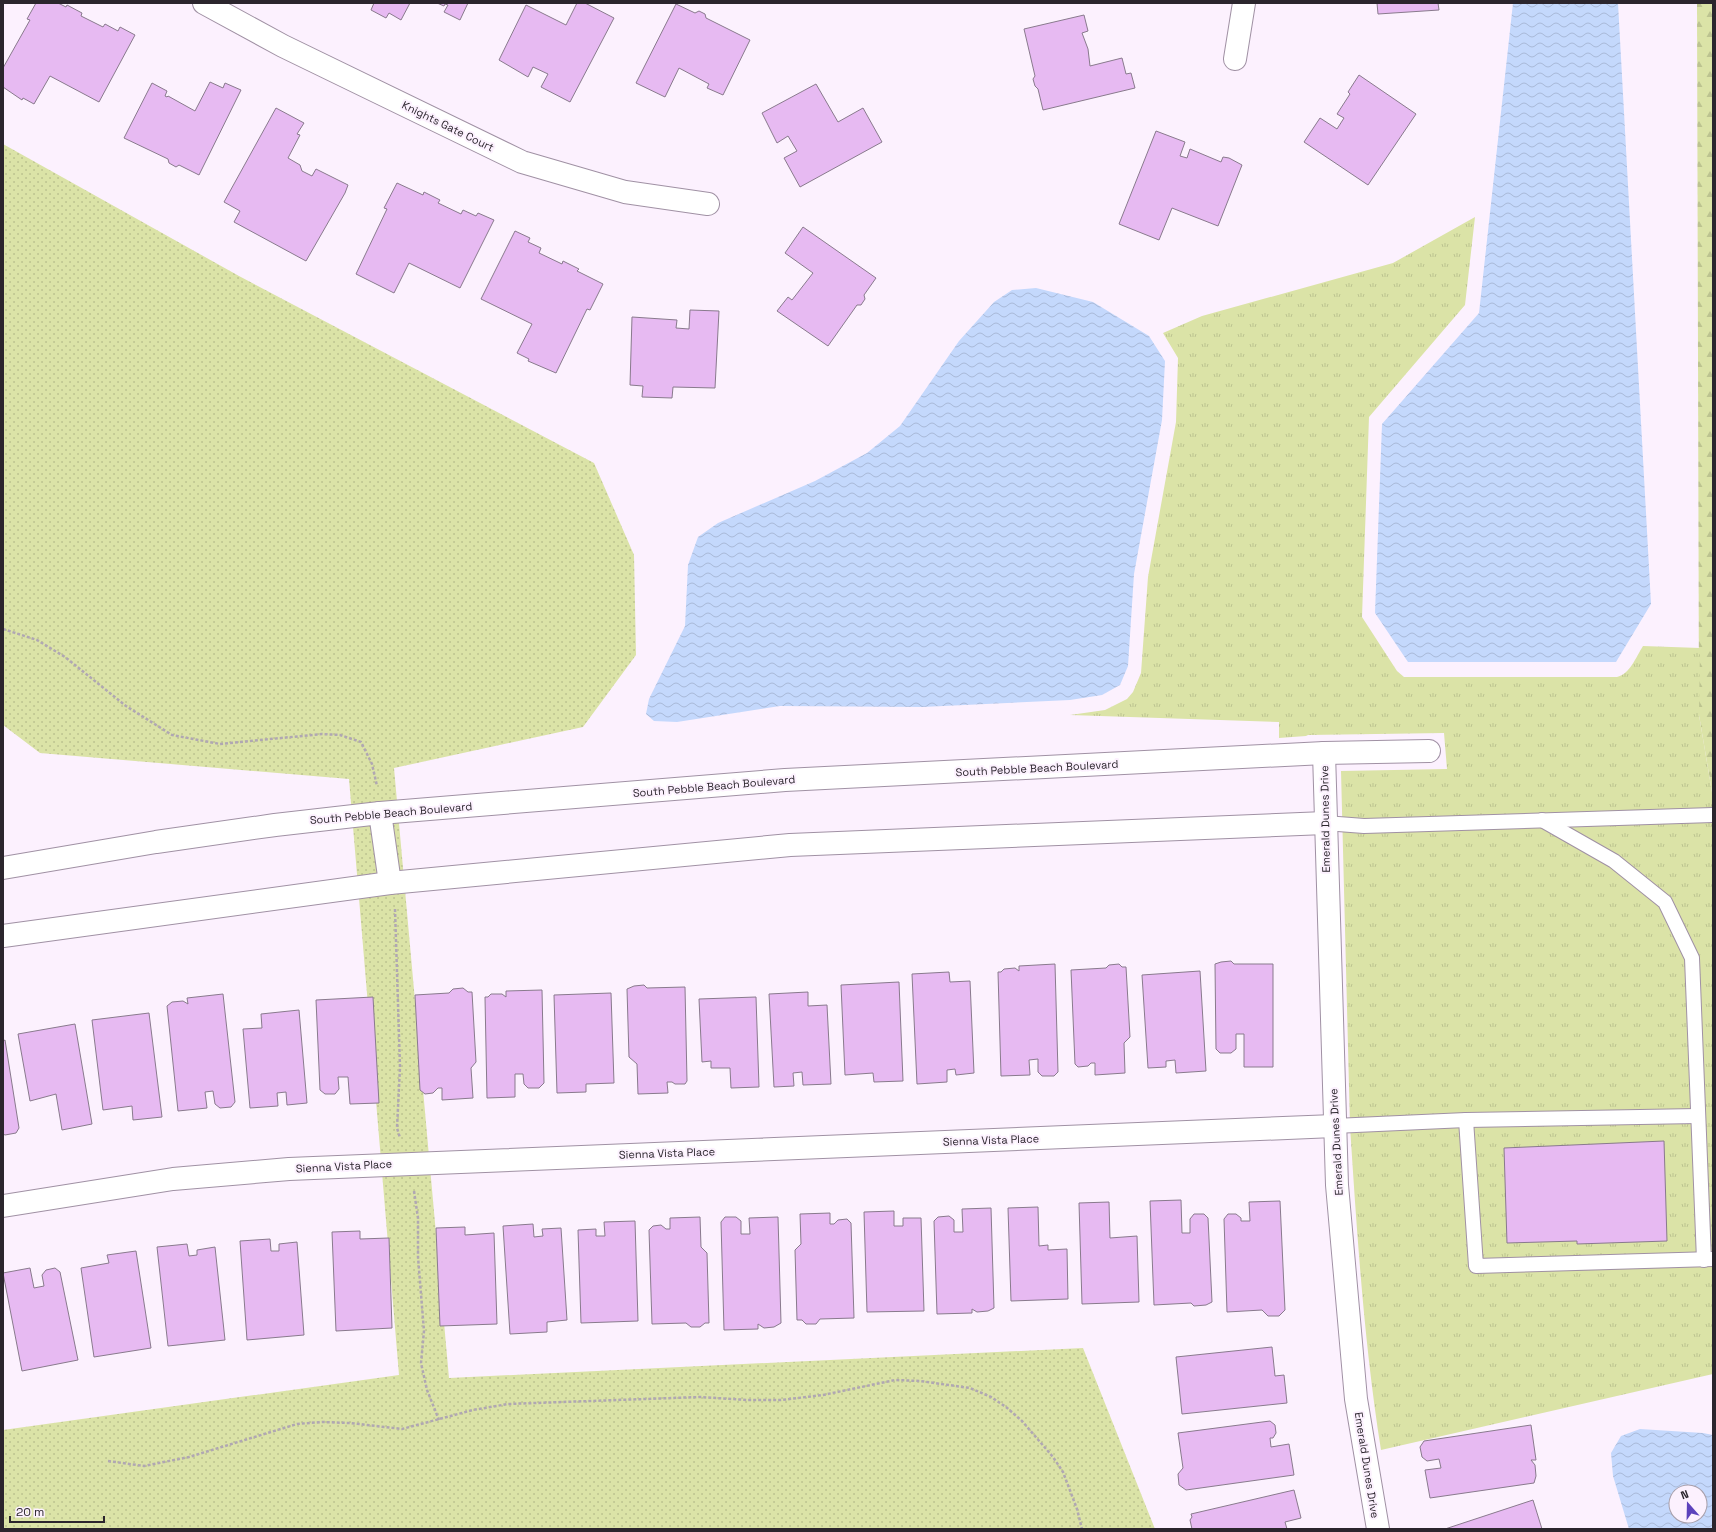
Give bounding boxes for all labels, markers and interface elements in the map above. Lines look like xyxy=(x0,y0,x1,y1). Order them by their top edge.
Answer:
street label: Knights Gate Court xyxy=(400,98,496,154)
street label: South Pebble Beach Boulevard xyxy=(955,757,1119,779)
street label: Emerald Dunes Drive xyxy=(1317,765,1333,873)
street label: South Pebble Beach Boulevard xyxy=(632,772,796,800)
street label: South Pebble Beach Boulevard xyxy=(309,799,473,827)
street label: Emerald Dunes Drive xyxy=(1326,1088,1346,1196)
street label: Sienna Vista Place xyxy=(943,1131,1039,1149)
street label: Sienna Vista Place xyxy=(619,1144,715,1162)
street label: Sienna Vista Place xyxy=(296,1156,392,1176)
street label: Emerald Dunes Drive xyxy=(1352,1411,1382,1519)
north arrow xyxy=(1668,1484,1708,1524)
text: N xyxy=(1679,1487,1690,1502)
scale bar xyxy=(10,1498,104,1524)
text: 20 m xyxy=(16,1504,44,1520)

